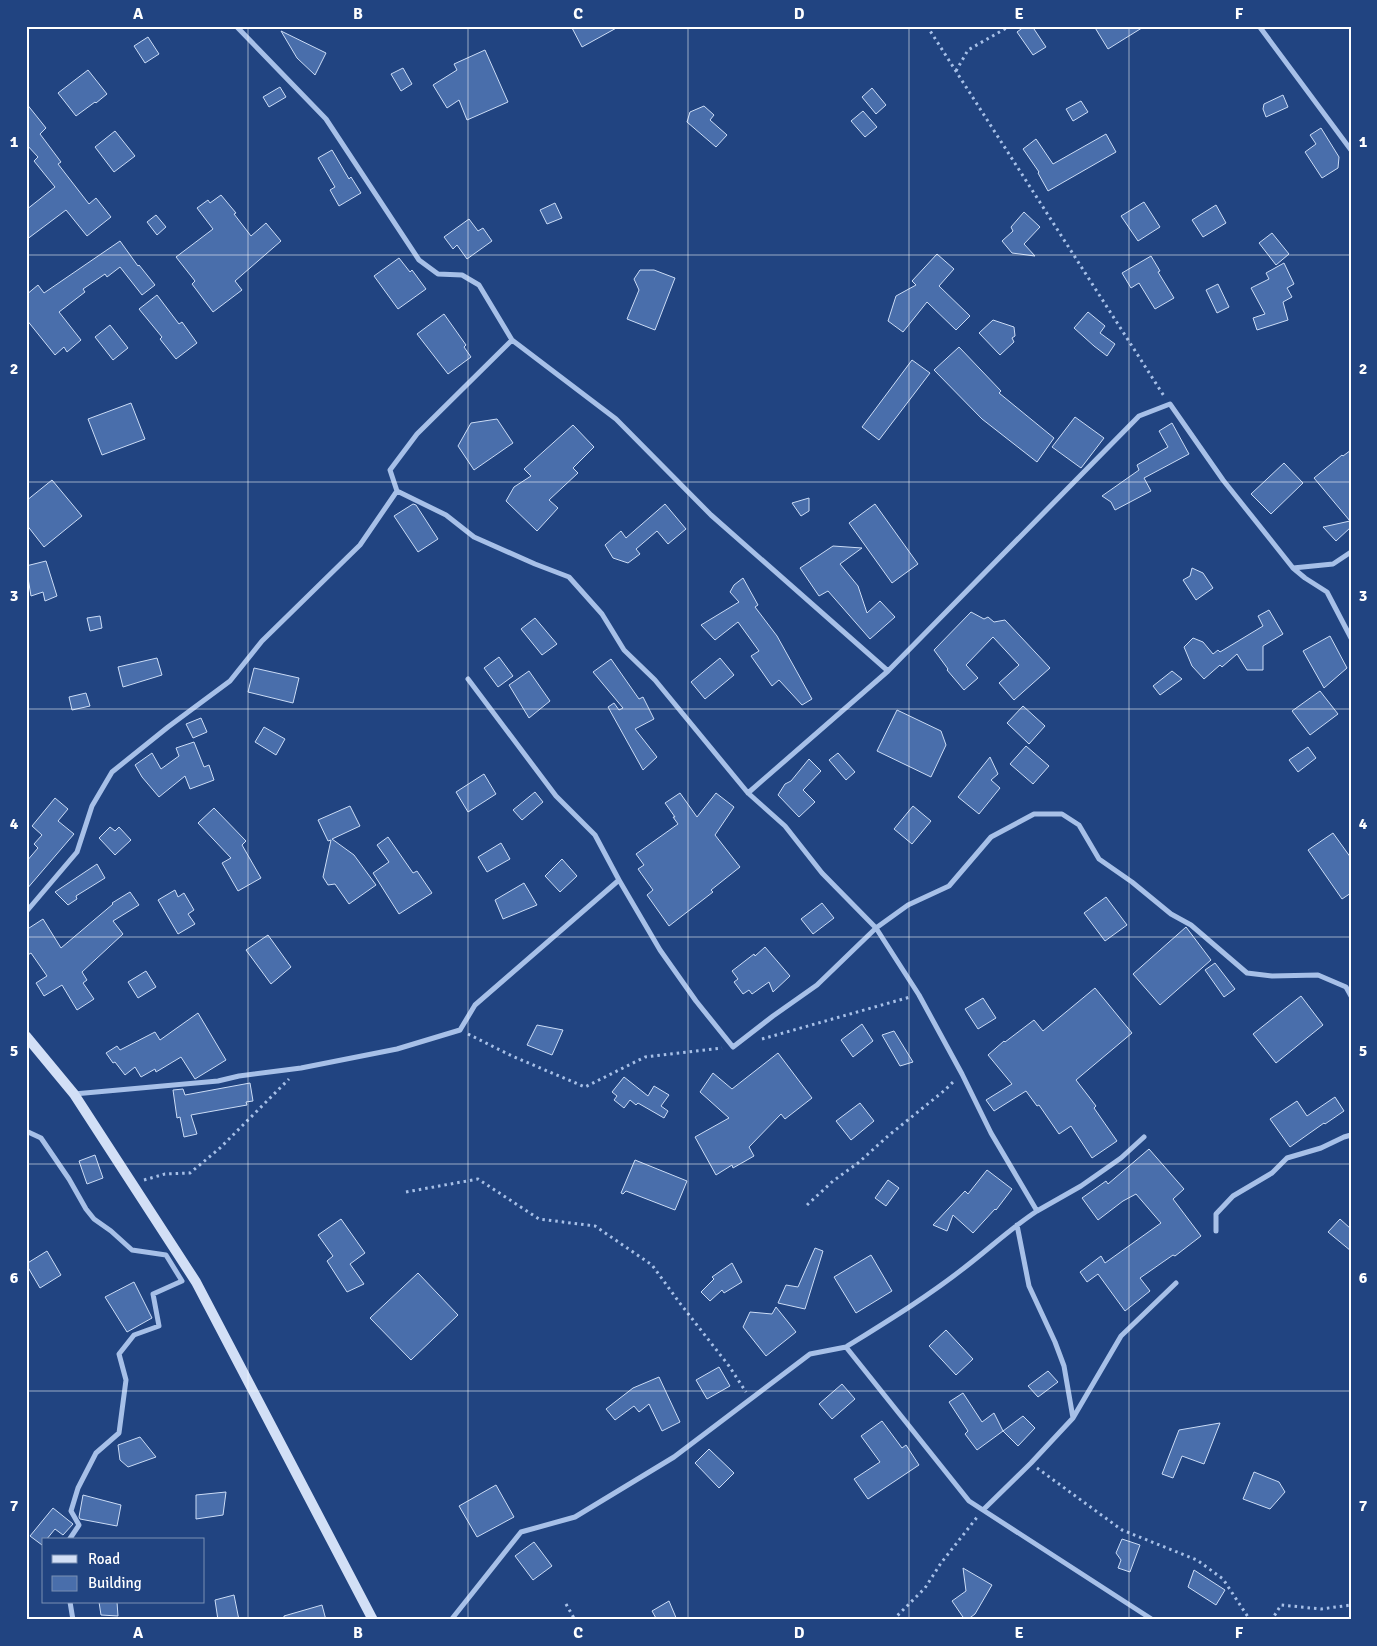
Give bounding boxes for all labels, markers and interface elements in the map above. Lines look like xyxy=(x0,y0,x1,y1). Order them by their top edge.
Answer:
text: A xyxy=(133,4,144,24)
text: B xyxy=(353,4,363,24)
text: C xyxy=(573,4,583,24)
text: D xyxy=(794,4,805,24)
text: E xyxy=(1014,4,1024,24)
text: F xyxy=(1235,4,1244,24)
text: 1 xyxy=(10,132,19,152)
text: 1 xyxy=(1359,132,1368,152)
text: 2 xyxy=(10,359,18,379)
text: 2 xyxy=(1359,359,1367,379)
text: 3 xyxy=(10,586,18,606)
text: 3 xyxy=(1359,586,1367,606)
text: 4 xyxy=(10,814,19,834)
text: 4 xyxy=(1359,814,1368,834)
text: 5 xyxy=(10,1041,18,1061)
text: 5 xyxy=(1359,1041,1367,1061)
text: 6 xyxy=(10,1268,19,1288)
text: 6 xyxy=(1359,1268,1368,1288)
text: 7 xyxy=(10,1496,19,1516)
text: 7 xyxy=(1359,1496,1368,1516)
legend xyxy=(42,1538,205,1604)
text: Road xyxy=(88,1550,120,1568)
text: Building xyxy=(88,1574,142,1592)
text: A xyxy=(133,1623,144,1643)
text: B xyxy=(353,1623,363,1643)
text: C xyxy=(573,1623,583,1643)
text: D xyxy=(794,1623,805,1643)
text: E xyxy=(1014,1623,1024,1643)
text: F xyxy=(1235,1623,1244,1643)

